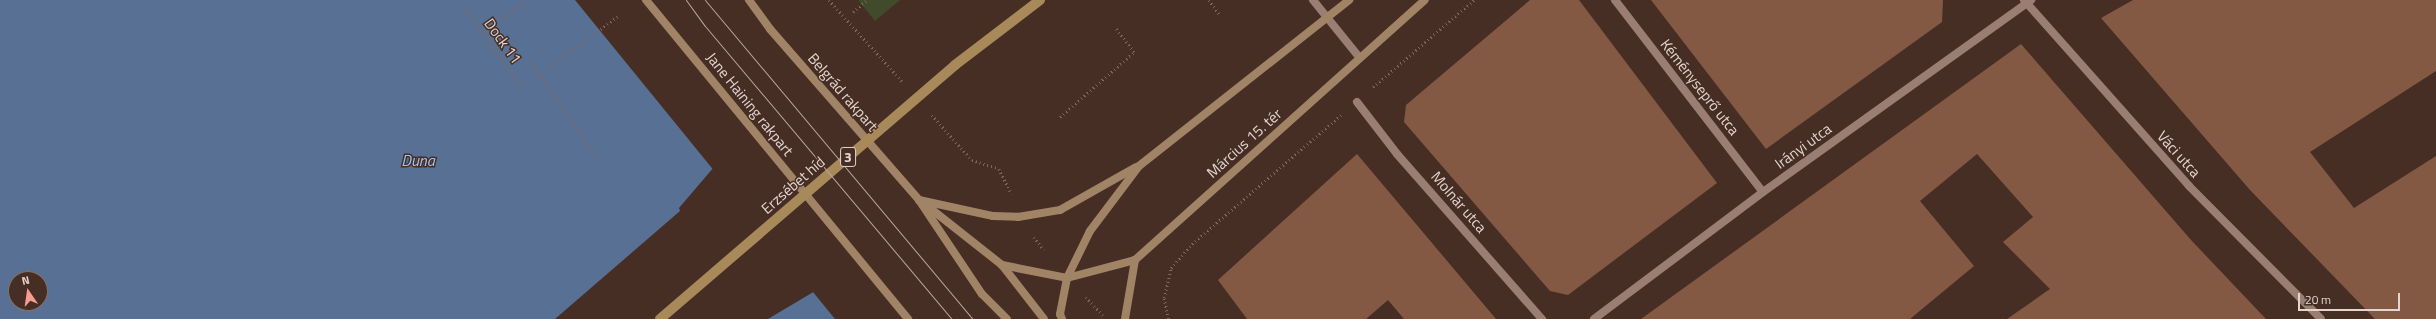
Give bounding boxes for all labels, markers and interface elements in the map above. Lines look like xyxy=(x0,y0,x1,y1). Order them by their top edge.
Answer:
street label: Dock 11 xyxy=(481,15,525,67)
street label: Kéményseprő utca xyxy=(1657,35,1743,139)
street label: Jane Haining rakpart xyxy=(703,49,797,159)
street label: Belgrád rakpart xyxy=(804,49,882,135)
street label: Március 15. tér xyxy=(1203,105,1285,181)
street label: Irányi utca xyxy=(1771,119,1835,173)
street label: Váci utca xyxy=(2153,127,2205,181)
road number: 3 xyxy=(840,145,856,169)
water label: Duna xyxy=(401,150,435,170)
street label: Erzsébet híd xyxy=(758,153,828,217)
street label: Molnár utca xyxy=(1428,168,1490,236)
north arrow xyxy=(8,271,48,311)
text: N xyxy=(20,272,31,289)
scale bar xyxy=(2300,285,2402,311)
text: 20 m xyxy=(2305,290,2331,309)

